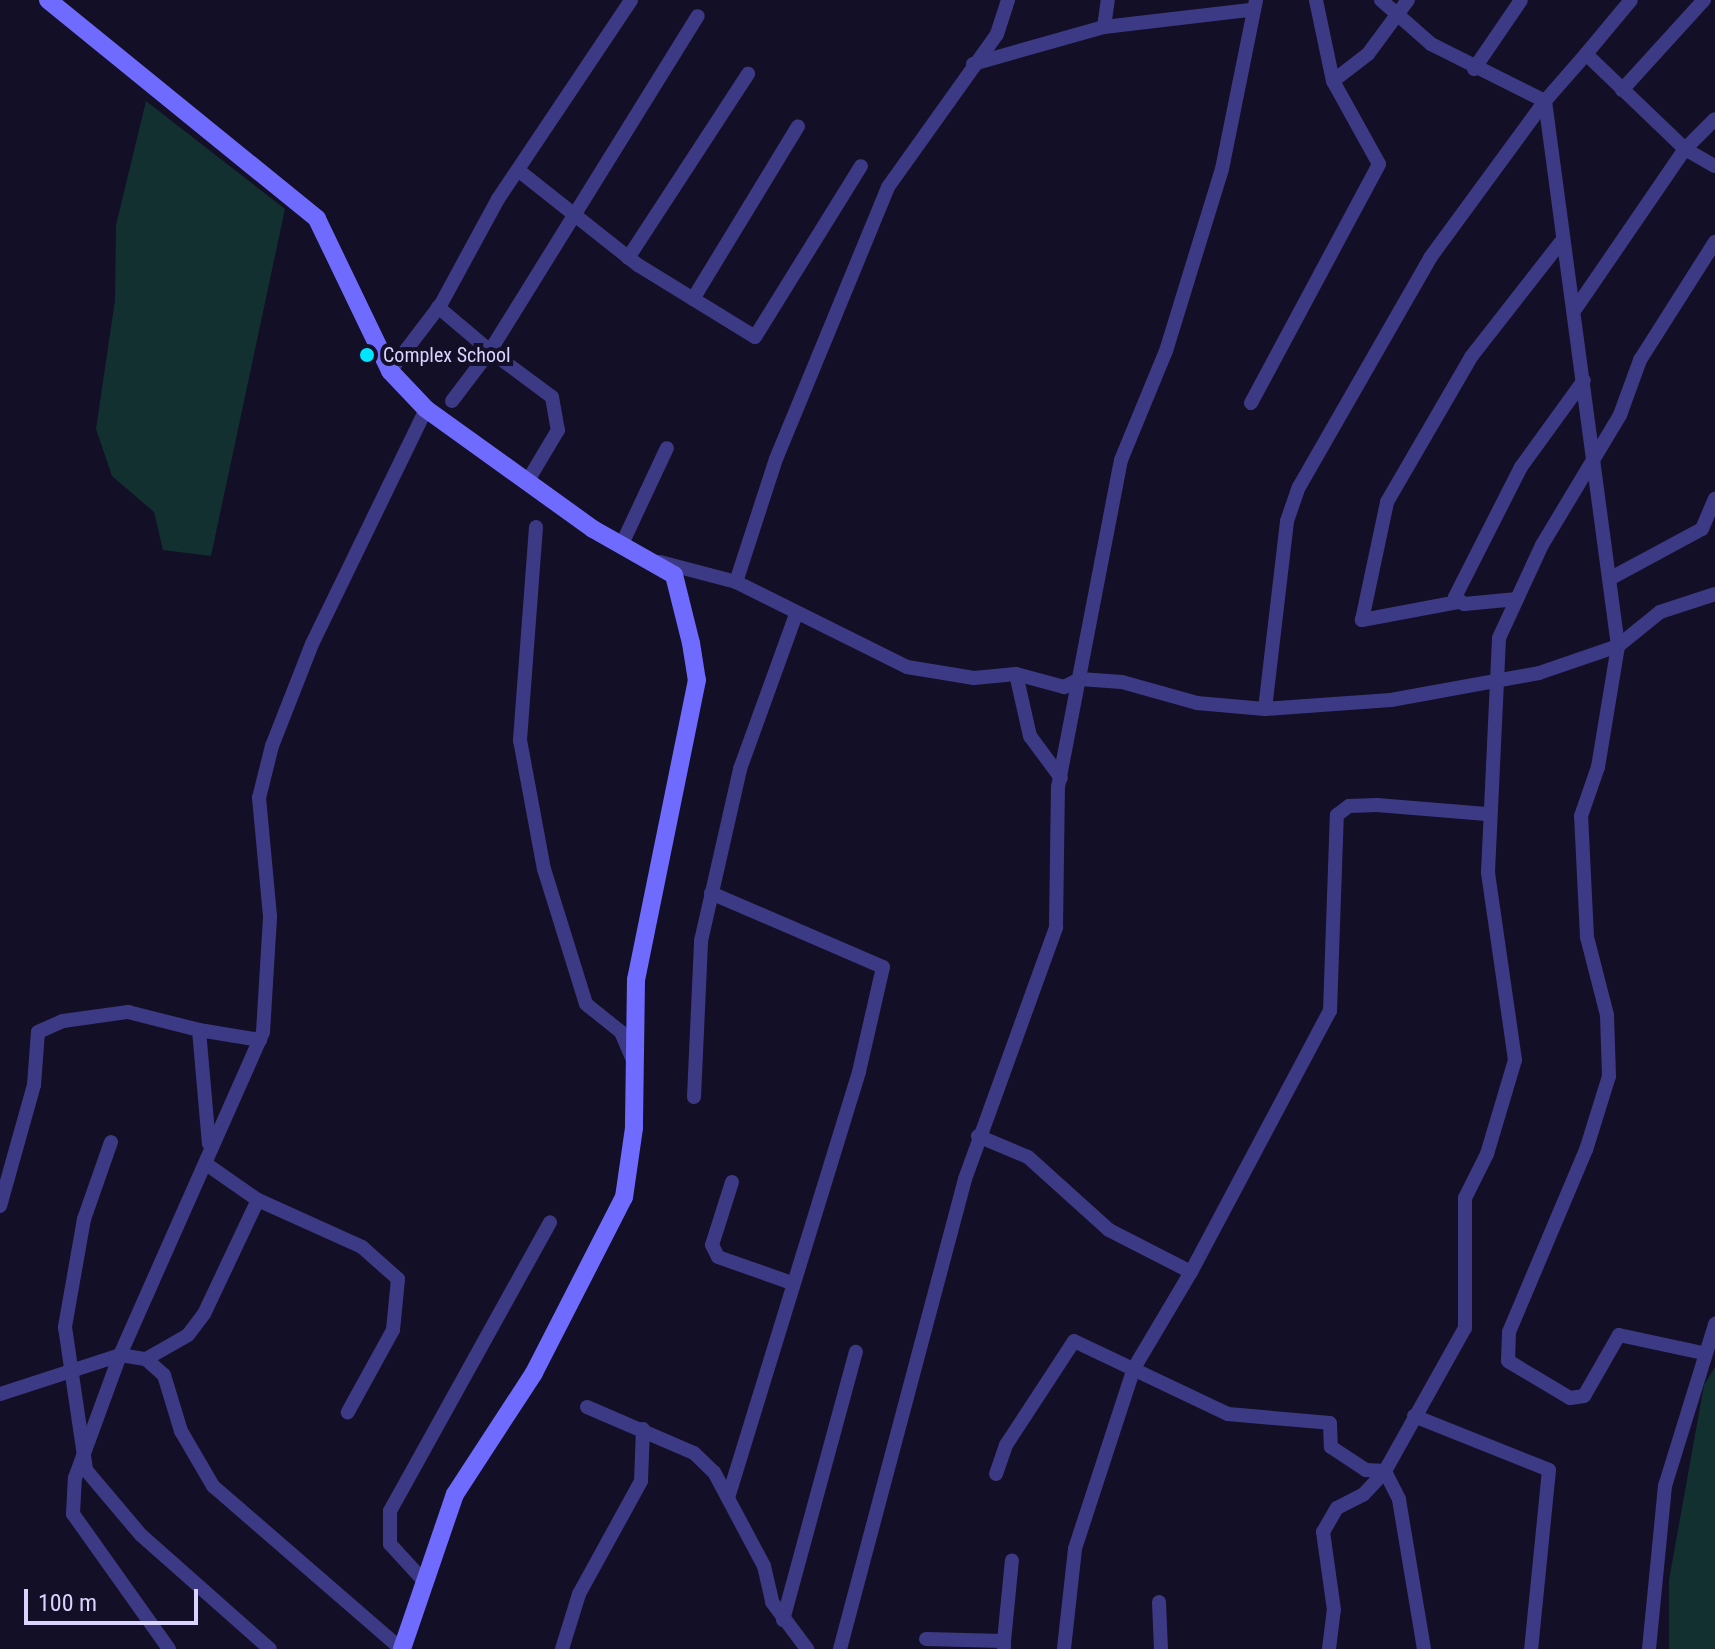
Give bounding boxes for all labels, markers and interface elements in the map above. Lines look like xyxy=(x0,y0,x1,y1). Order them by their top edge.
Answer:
place label: Complex School xyxy=(383,343,511,367)
marker: Complex School xyxy=(358,346,376,364)
scale bar xyxy=(28,1573,202,1623)
text: 100 m xyxy=(38,1589,97,1617)

